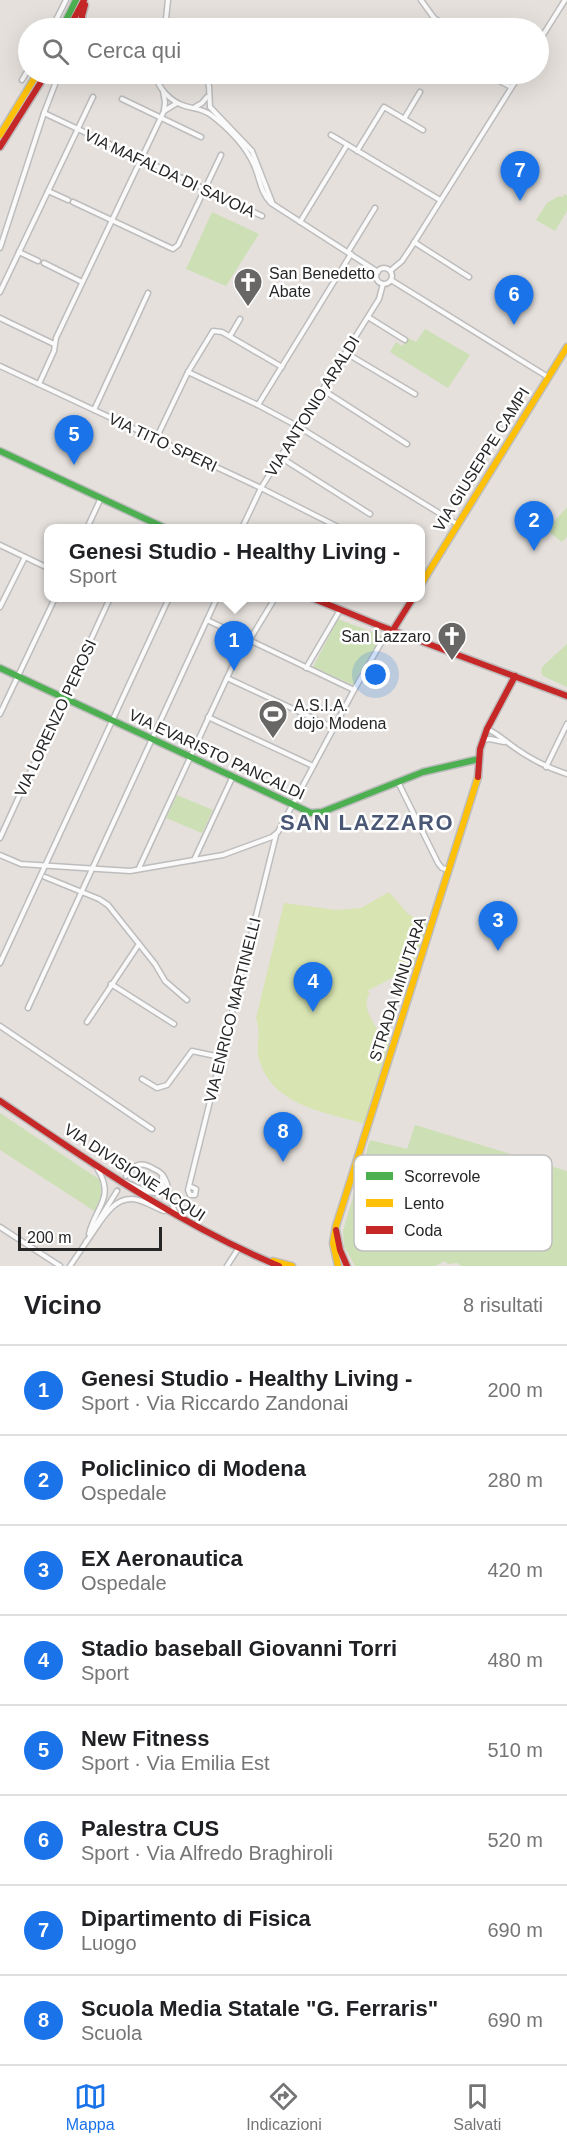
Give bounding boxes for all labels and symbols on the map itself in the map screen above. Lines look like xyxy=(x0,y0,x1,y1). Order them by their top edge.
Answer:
street label: VIA MAFALDA DI SAVOIA xyxy=(82,126,258,221)
pin: 7 xyxy=(500,152,540,201)
place label: San Benedetto Abate xyxy=(269,265,375,300)
church icon: San Benedetto Abate xyxy=(232,266,264,308)
pin: 6 xyxy=(494,276,534,325)
street label: VIA ANTONIO ARALDI xyxy=(262,333,363,480)
street label: VIA GIUSEPPE CAMPI xyxy=(430,384,533,534)
street label: VIA TITO SPERI xyxy=(106,410,220,475)
pin: 5 xyxy=(54,416,94,465)
pin: 2 xyxy=(514,502,554,551)
church icon: San Lazzaro xyxy=(436,620,468,662)
pin: 1 xyxy=(214,622,254,671)
place label: San Lazzaro xyxy=(341,628,431,645)
street label: VIA LORENZO PEROSI xyxy=(11,637,99,800)
your location xyxy=(361,660,390,689)
place label: A.S.I.A. dojo Modena xyxy=(294,697,387,732)
sports icon: A.S.I.A. dojo Modena xyxy=(257,698,289,740)
street label: VIA EVARISTO PANCALDI xyxy=(126,706,307,803)
district label: SAN LAZZARO xyxy=(280,810,454,835)
pin: 3 xyxy=(478,902,518,951)
street label: STRADA MINUTARA xyxy=(366,914,429,1064)
street label: VIA ENRICO MARTINELLI xyxy=(201,916,264,1104)
pin: 4 xyxy=(294,962,332,1012)
pin: 8 xyxy=(264,1112,302,1162)
street label: VIA DIVISIONE ACQUI xyxy=(61,1120,208,1224)
legend xyxy=(354,1155,552,1251)
text: Scorrevole xyxy=(404,1168,481,1185)
text: Lento xyxy=(404,1195,444,1212)
text: Coda xyxy=(404,1222,442,1239)
scale bar xyxy=(18,1224,162,1252)

